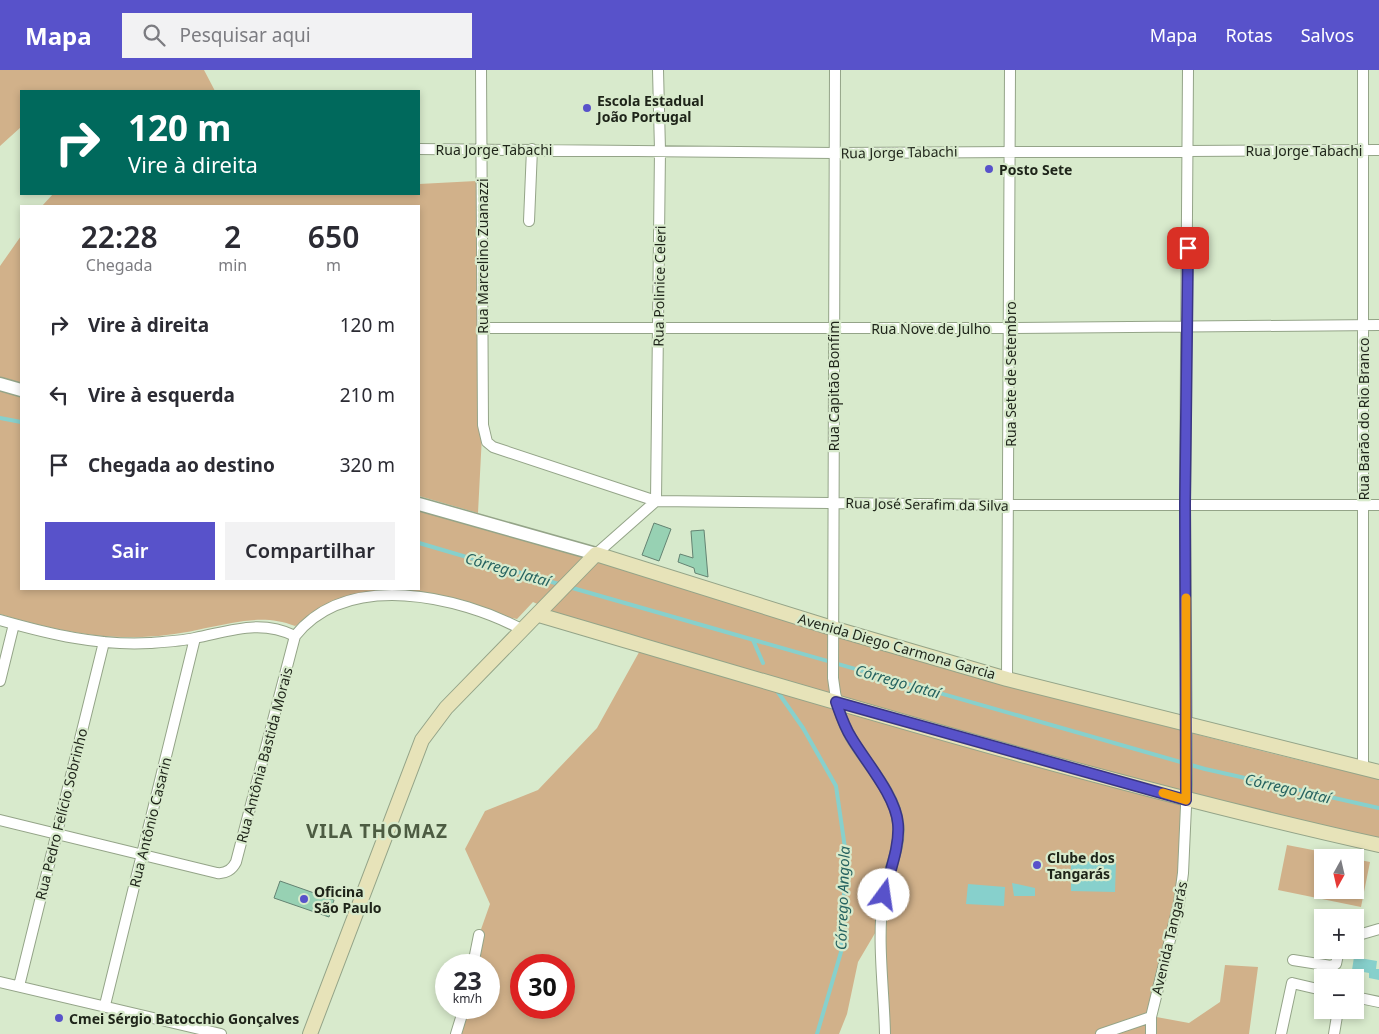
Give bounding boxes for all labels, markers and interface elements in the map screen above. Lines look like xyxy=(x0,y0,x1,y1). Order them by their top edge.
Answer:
search box xyxy=(122,13,472,58)
text: Mapa xyxy=(25,19,92,52)
icon: search xyxy=(140,21,168,49)
text: Pesquisar aqui xyxy=(180,22,311,48)
text: Mapa xyxy=(1150,23,1197,47)
text: Rotas xyxy=(1225,23,1273,47)
text: Salvos xyxy=(1301,23,1354,47)
place label: Escola Estadual João Portugal xyxy=(595,91,704,126)
marker: Escola Estadual João Portugal xyxy=(581,102,593,114)
text: 120 m xyxy=(128,104,231,151)
icon: right xyxy=(45,110,110,175)
street label: Rua Jorge Tabachi xyxy=(436,140,552,159)
street label: Rua Jorge Tabachi xyxy=(840,141,958,163)
street label: Rua Jorge Tabachi xyxy=(1246,141,1362,160)
text: Vire à direita xyxy=(128,149,258,179)
place label: Posto Sete xyxy=(999,160,1072,179)
marker: Posto Sete xyxy=(983,163,995,175)
street label: Rua Marcelino Zuanazzi xyxy=(473,178,492,334)
text: 22:28 xyxy=(81,216,158,257)
text: 2 xyxy=(224,216,241,257)
text: 650 xyxy=(308,216,359,257)
street label: Rua Polinice Celeri xyxy=(648,225,670,347)
pin xyxy=(1167,227,1209,269)
icon: arrive xyxy=(1174,234,1202,262)
text: Chegada xyxy=(86,254,152,276)
text: min xyxy=(218,254,247,276)
text: m xyxy=(326,254,341,276)
street label: Rua Sete de Setembro xyxy=(1001,301,1020,447)
icon: right xyxy=(45,311,73,339)
text: Vire à direita xyxy=(88,312,209,338)
text: 120 m xyxy=(340,312,395,338)
street label: Rua Nove de Julho xyxy=(871,319,991,338)
street label: Rua Capitão Bonfim xyxy=(824,321,843,451)
street label: Rua Barão do Rio Branco xyxy=(1354,338,1373,500)
icon: left xyxy=(45,381,73,409)
text: Vire à esquerda xyxy=(88,382,235,408)
text: 210 m xyxy=(340,382,395,408)
icon: arrive xyxy=(45,451,73,479)
text: Chegada ao destino xyxy=(88,452,275,478)
text: 320 m xyxy=(340,452,395,478)
street label: Rua José Serafim da Silva xyxy=(845,493,1009,515)
button: Sair xyxy=(45,522,215,580)
button: Compartilhar xyxy=(225,522,395,580)
water label: Córrego Jataí xyxy=(463,547,555,591)
street label: Avenida Diego Carmona Garcia xyxy=(796,609,998,683)
water label: Córrego Jataí xyxy=(853,659,945,703)
street label: Rua Antônia Bastida Morais xyxy=(231,665,297,845)
street label: Rua Pedro Felício Sobrinho xyxy=(30,726,92,902)
street label: Rua Antônio Casarin xyxy=(125,755,175,889)
water label: Córrego Jataí xyxy=(1243,768,1335,808)
district label: VILA THOMAZ xyxy=(306,818,448,844)
water label: Córrego Angola xyxy=(830,845,854,950)
place label: Clube dos Tangarás xyxy=(1047,848,1115,883)
north arrow xyxy=(1314,849,1364,899)
map controls xyxy=(1314,849,1364,1019)
marker: Clube dos Tangarás xyxy=(1031,859,1043,871)
position arrow xyxy=(857,868,909,920)
street label: Avenida Tangarás xyxy=(1147,879,1191,997)
place label: Oficina São Paulo xyxy=(314,882,382,917)
marker: Oficina São Paulo xyxy=(298,893,310,905)
button: + xyxy=(1314,909,1364,959)
speed limit sign: 30 xyxy=(510,954,575,1019)
text: 23 xyxy=(453,963,482,997)
button: − xyxy=(1314,969,1364,1019)
text: km/h xyxy=(453,990,482,1007)
place label: Cmei Sérgio Batocchio Gonçalves xyxy=(69,1009,299,1028)
marker: Cmei Sérgio Batocchio Gonçalves xyxy=(53,1012,65,1024)

